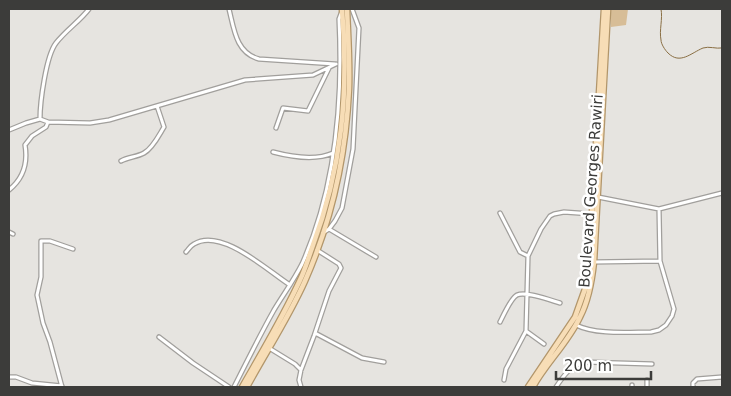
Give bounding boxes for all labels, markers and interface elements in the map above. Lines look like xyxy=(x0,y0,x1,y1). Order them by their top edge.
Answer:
street label: Boulevard Georges Rawiri xyxy=(575,94,607,288)
scale bar xyxy=(556,348,651,380)
text: 200 m xyxy=(564,357,612,375)

